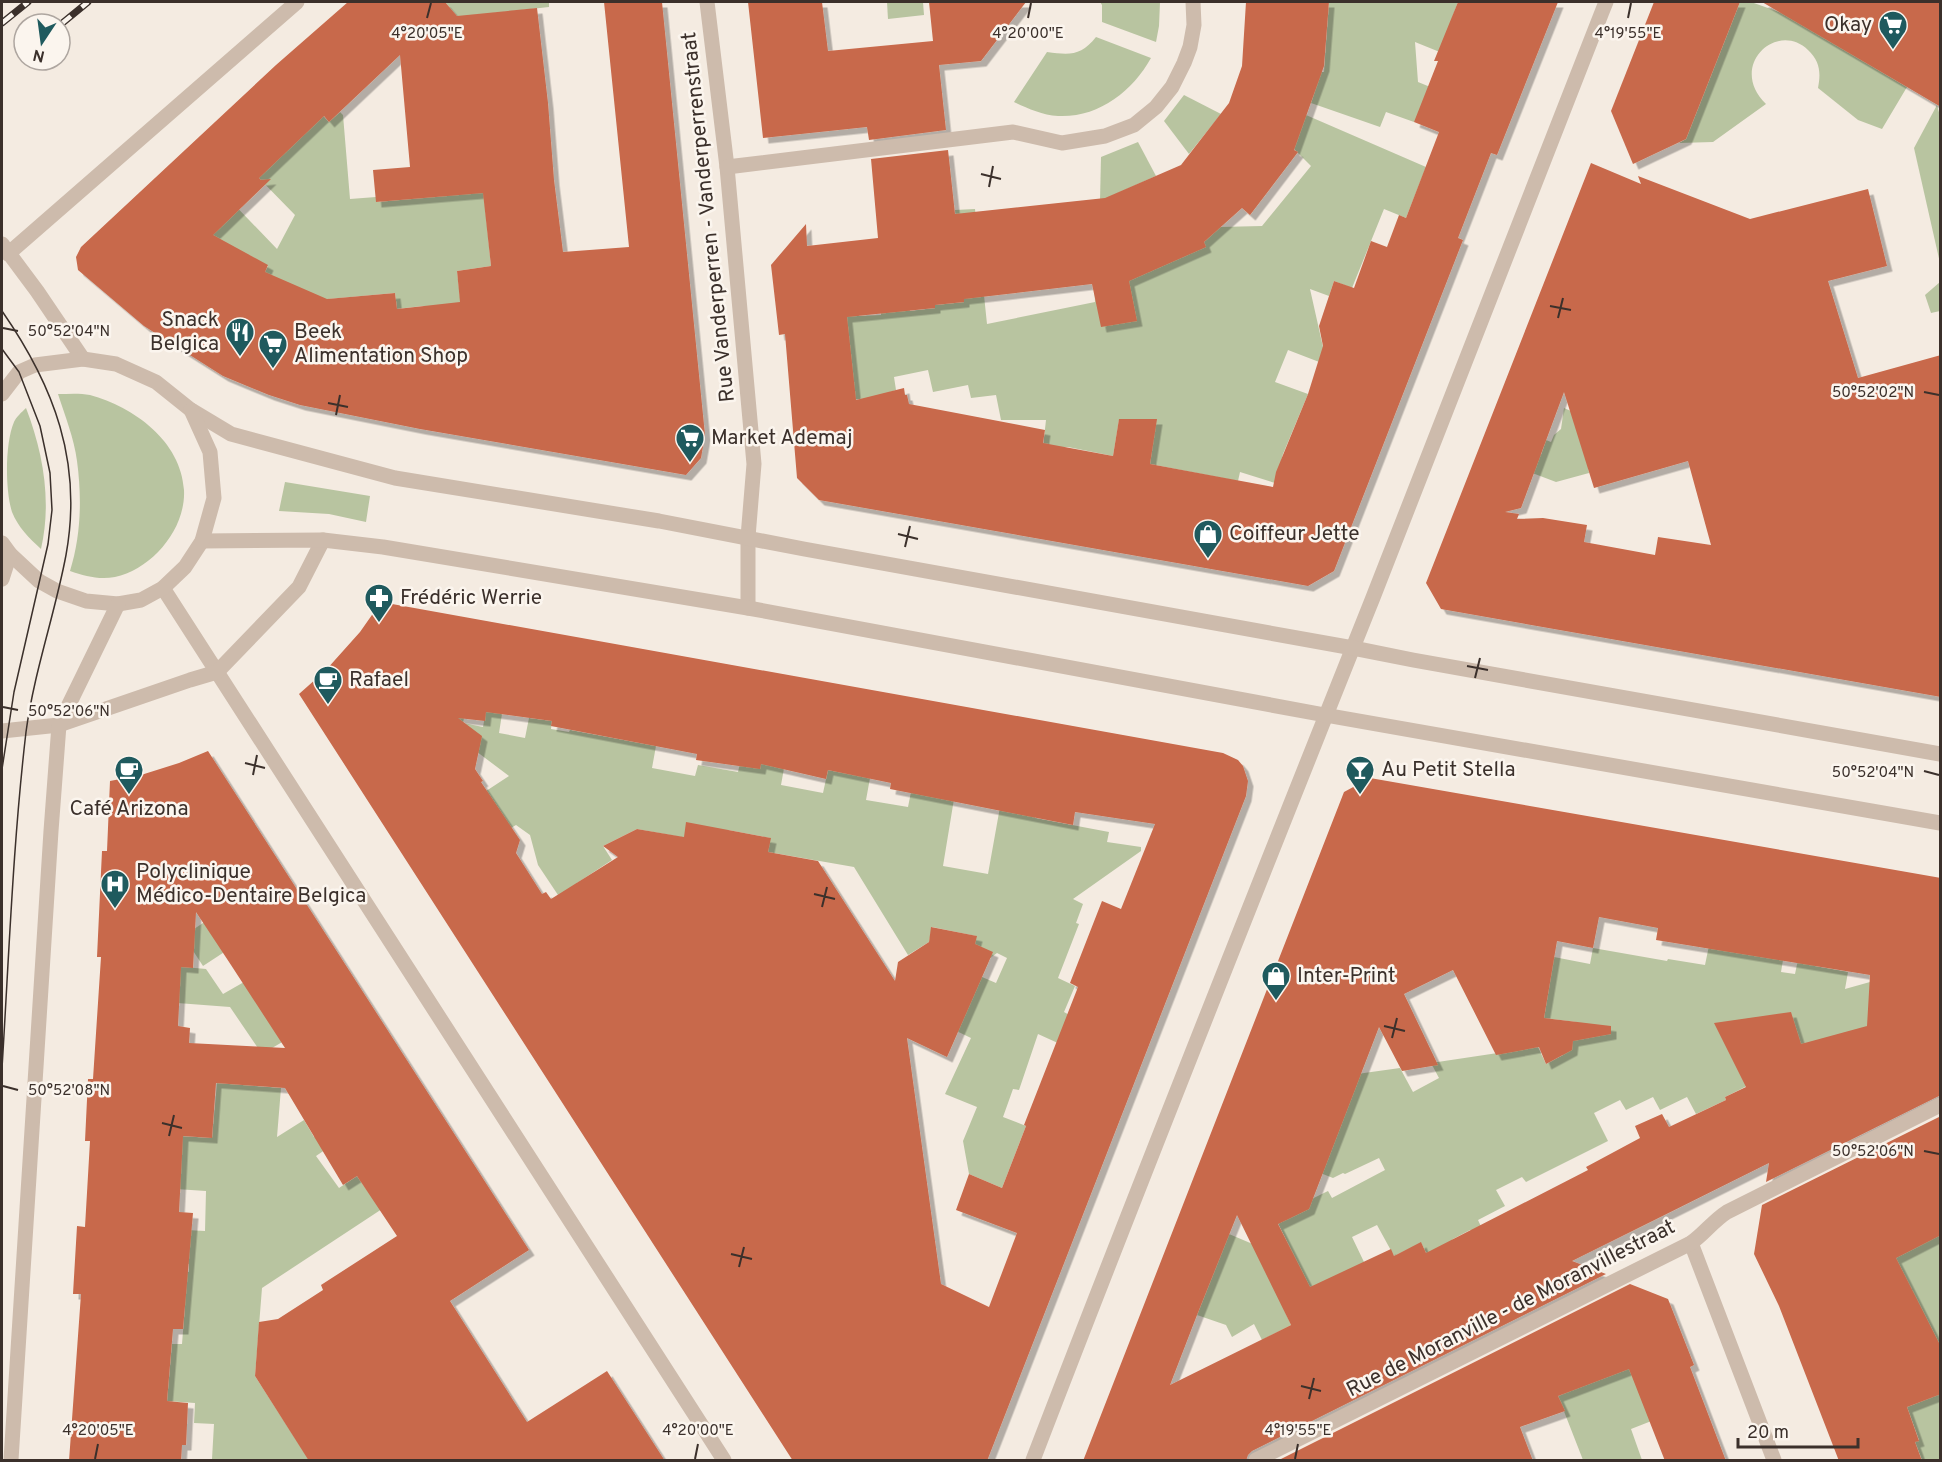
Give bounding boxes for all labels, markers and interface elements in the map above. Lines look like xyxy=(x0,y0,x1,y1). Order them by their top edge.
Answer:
supermarket icon: Okay xyxy=(1877,9,1909,51)
north arrow xyxy=(12,12,72,72)
place label: Okay xyxy=(1824,12,1872,39)
text: 4°20'05"E xyxy=(391,25,463,44)
text: 4°20'00"E xyxy=(992,25,1064,44)
text: 4°19'55"E xyxy=(1595,25,1661,44)
street label: Rue Vanderperren - Vanderperrenstraat xyxy=(676,31,742,403)
text: N xyxy=(31,44,47,66)
place label: Snack Belgica xyxy=(150,307,219,358)
restaurant icon: Snack Belgica xyxy=(224,316,256,358)
place label: Beek Alimentation Shop xyxy=(294,319,468,370)
text: 50°52'04"N xyxy=(28,323,110,342)
supermarket icon: Beek Alimentation Shop xyxy=(257,328,289,370)
text: 50°52'02"N xyxy=(1832,384,1914,403)
supermarket icon: Market Ademaj xyxy=(674,422,706,464)
place label: Market Ademaj xyxy=(711,425,853,452)
shop icon: Coiffeur Jette xyxy=(1192,518,1224,560)
place label: Coiffeur Jette xyxy=(1229,521,1359,548)
pharmacy icon: Frédéric Werrie xyxy=(363,582,395,624)
place label: Frédéric Werrie xyxy=(400,585,542,612)
cafe icon: Rafael xyxy=(312,664,344,706)
place label: Rafael xyxy=(349,667,409,694)
text: 50°52'06"N xyxy=(28,703,110,722)
cafe icon: Café Arizona xyxy=(113,754,145,796)
bar icon: Au Petit Stella xyxy=(1344,754,1376,796)
place label: Au Petit Stella xyxy=(1381,757,1515,784)
text: 50°52'04"N xyxy=(1832,764,1914,783)
place label: Café Arizona xyxy=(69,796,189,823)
place label: Polyclinique Médico-Dentaire Belgica xyxy=(136,859,366,910)
hospital icon: Polyclinique Médico-Dentaire Belgica xyxy=(99,868,131,910)
shop icon: Inter-Print xyxy=(1260,960,1292,1002)
place label: Inter-Print xyxy=(1297,963,1396,990)
text: 50°52'08"N xyxy=(28,1082,110,1101)
text: 50°52'06"N xyxy=(1832,1143,1914,1162)
street label: Rue de Moranville - de Moranvillestraat xyxy=(1342,1214,1680,1404)
scale bar xyxy=(1738,1411,1858,1449)
text: 4°20'05"E xyxy=(62,1422,134,1441)
text: 4°20'00"E xyxy=(662,1422,734,1441)
text: 4°19'55"E xyxy=(1265,1422,1331,1441)
text: 20 m xyxy=(1747,1422,1789,1445)

